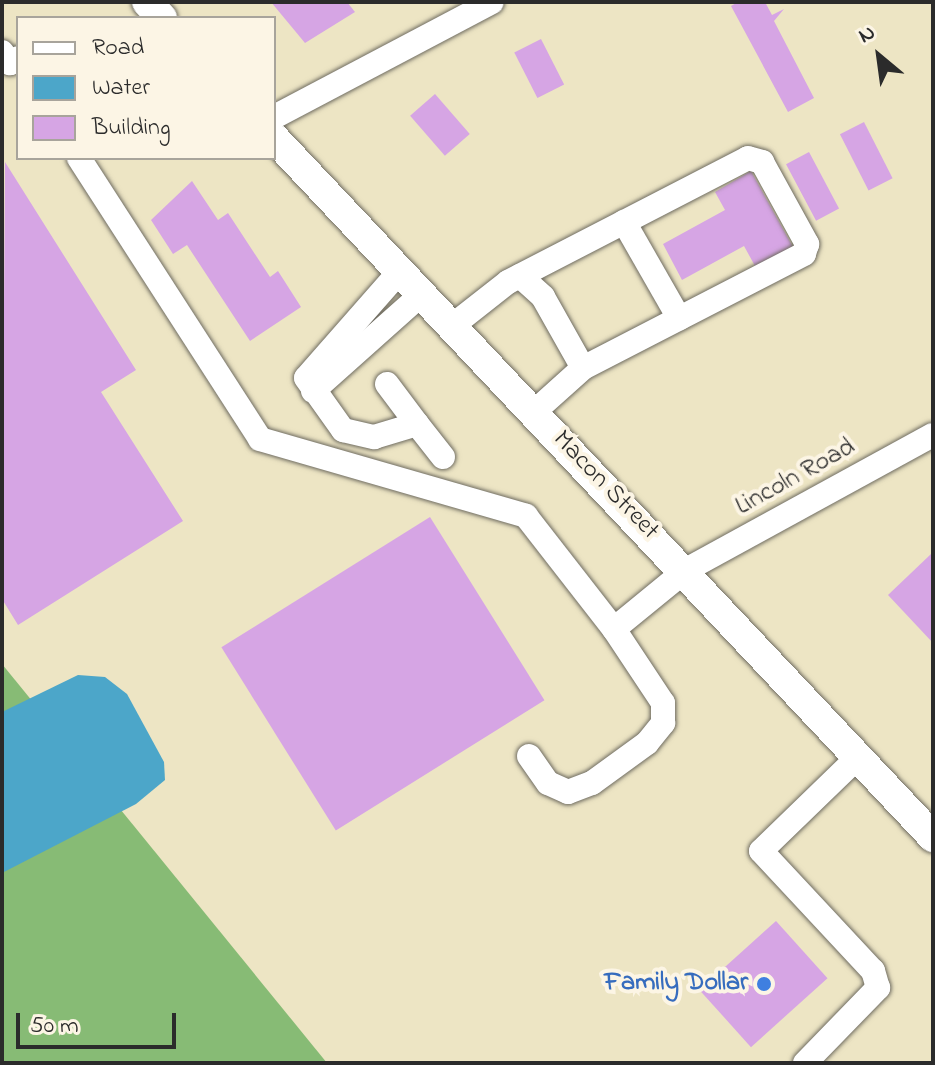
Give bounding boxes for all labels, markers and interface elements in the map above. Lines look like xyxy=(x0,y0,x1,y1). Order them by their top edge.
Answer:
legend xyxy=(16,16,276,160)
north arrow xyxy=(839,16,919,96)
text: N xyxy=(853,17,882,53)
text: Road xyxy=(92,31,144,66)
text: Water xyxy=(92,71,150,106)
text: Building xyxy=(92,111,171,146)
street label: Macon Street xyxy=(545,425,665,547)
street label: Lincoln Road xyxy=(731,432,861,524)
place label: Family Dollar xyxy=(604,968,748,1000)
marker: Family Dollar xyxy=(755,975,773,993)
scale bar xyxy=(20,997,180,1047)
text: 50 m xyxy=(30,1009,79,1044)

